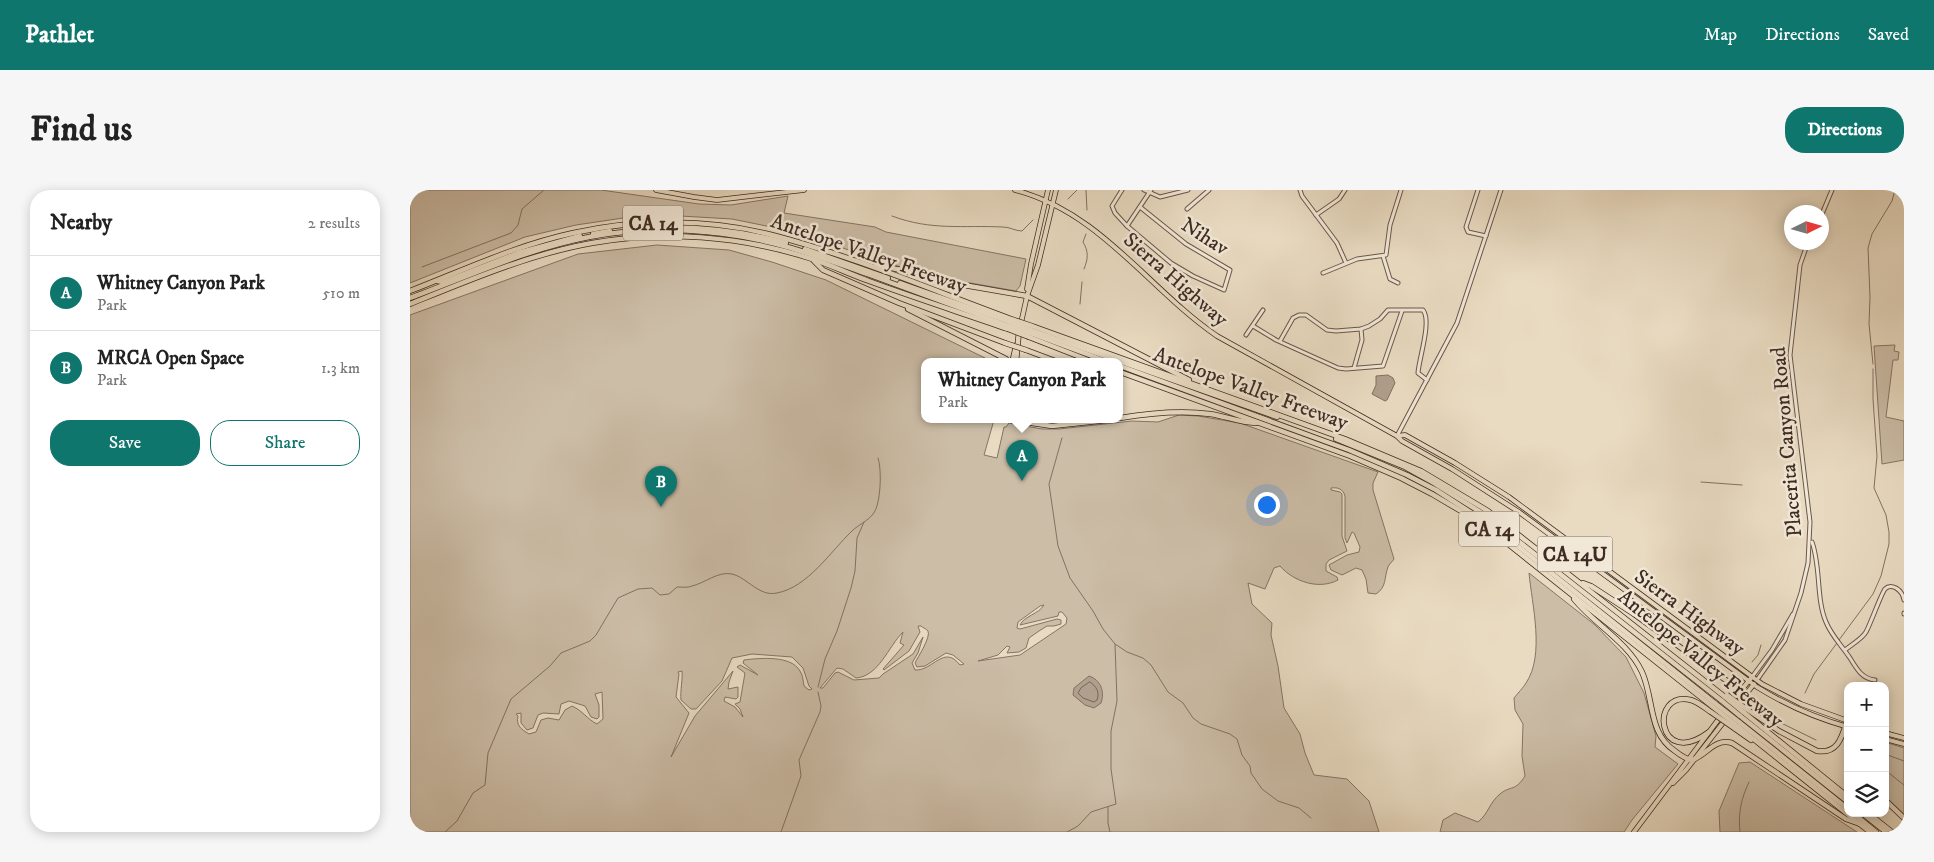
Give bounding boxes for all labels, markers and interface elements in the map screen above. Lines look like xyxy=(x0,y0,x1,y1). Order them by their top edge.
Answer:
text: Pathlet xyxy=(25,20,94,50)
text: Map xyxy=(1704,24,1737,46)
text: Directions xyxy=(1765,24,1840,46)
text: Saved xyxy=(1868,24,1909,46)
button: Directions xyxy=(1785,107,1904,153)
text: Find us xyxy=(30,108,132,152)
road number: CA 14 xyxy=(623,205,683,240)
north arrow xyxy=(1784,205,1829,250)
street label: Antelope Valley Freeway xyxy=(767,208,971,300)
text: Nearby xyxy=(50,210,112,236)
street label: Nihav xyxy=(1176,212,1234,262)
text: 2 results xyxy=(308,213,360,233)
street label: Sierra Highway xyxy=(1118,227,1234,333)
text: Whitney Canyon Park xyxy=(97,272,265,295)
text: A xyxy=(61,283,71,303)
text: 510 m xyxy=(322,283,360,303)
text: Park xyxy=(97,295,127,315)
street label: Antelope Valley Freeway xyxy=(1150,342,1353,437)
street label: Placerita Canyon Road xyxy=(1766,345,1808,538)
text: MRCA Open Space xyxy=(97,347,244,370)
text: B xyxy=(61,358,71,378)
text: 1.3 km xyxy=(321,358,360,378)
popup xyxy=(921,358,1123,423)
text: Whitney Canyon Park xyxy=(938,369,1106,392)
text: Park xyxy=(97,370,127,390)
text: Park xyxy=(938,392,968,412)
button: Save xyxy=(50,420,200,466)
button: Share xyxy=(210,420,360,466)
pin: A xyxy=(1006,440,1038,481)
pin: B xyxy=(645,466,677,507)
your location xyxy=(1254,492,1280,518)
road number: CA 14 xyxy=(1459,512,1519,546)
road number: CA 14U xyxy=(1538,536,1612,572)
street label: Sierra Highway xyxy=(1629,564,1751,662)
street label: Antelope Valley Freeway xyxy=(1612,584,1789,734)
map controls xyxy=(1844,682,1889,817)
button: + xyxy=(1844,682,1889,727)
button: − xyxy=(1844,727,1889,772)
button: layers xyxy=(1844,772,1889,817)

